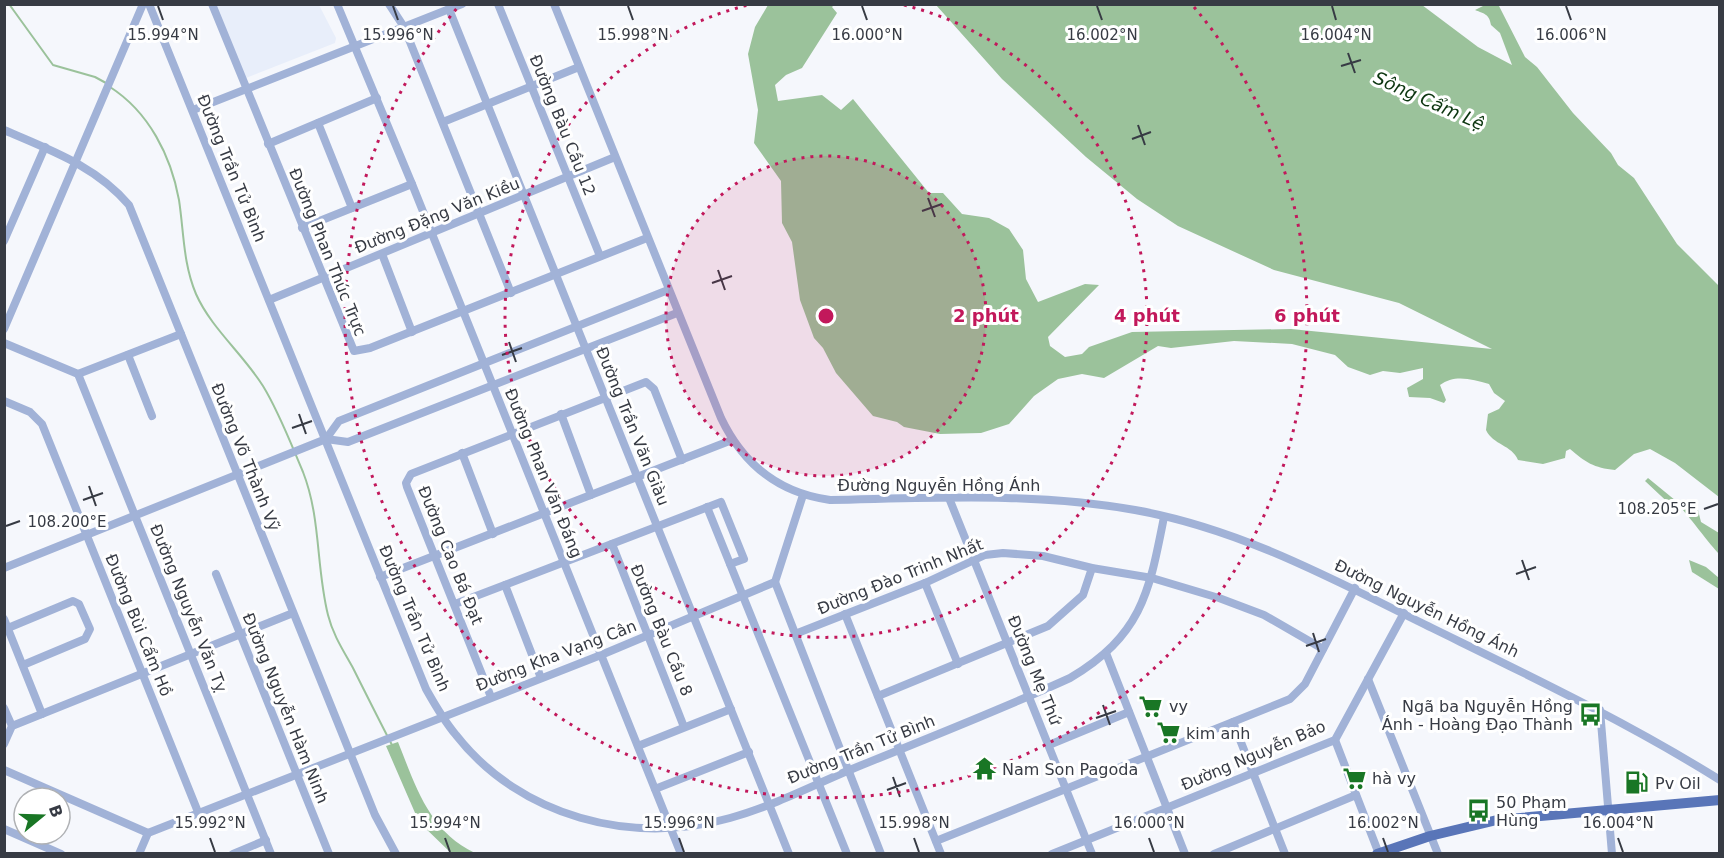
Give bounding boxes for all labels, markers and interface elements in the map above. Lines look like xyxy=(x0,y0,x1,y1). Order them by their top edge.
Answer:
text: 15.994°N xyxy=(127,26,199,44)
text: 15.996°N xyxy=(362,26,434,44)
text: 15.998°N xyxy=(597,26,669,44)
text: 16.000°N xyxy=(831,26,903,44)
text: 16.002°N xyxy=(1066,26,1138,44)
text: 16.004°N xyxy=(1300,26,1372,44)
text: 16.006°N xyxy=(1535,26,1607,44)
street label: Đường Bàu Cầu 12 xyxy=(526,52,599,198)
water label: Sông Cẩm Lệ xyxy=(1371,67,1488,134)
street label: Đường Trần Tử Bình xyxy=(193,92,270,245)
street label: Đường Phan Thúc Trực xyxy=(285,165,370,339)
street label: Đường Đặng Văn Kiều xyxy=(352,174,522,257)
text: 2 phút xyxy=(953,305,1019,326)
text: 4 phút xyxy=(1114,305,1180,326)
text: 6 phút xyxy=(1274,305,1340,326)
centre of rings xyxy=(816,306,836,326)
street label: Đường Trần Văn Giàu xyxy=(592,344,673,508)
street label: Đường Võ Thành Vỹ xyxy=(207,380,284,534)
street label: Đường Phan Văn Đáng xyxy=(501,386,586,561)
street label: Đường Nguyễn Hồng Ánh xyxy=(838,476,1040,495)
street label: Đường Cao Bá Đạt xyxy=(414,483,487,627)
text: 108.205°E xyxy=(1617,500,1697,518)
text: 108.200°E xyxy=(27,513,107,531)
street label: Đường Nguyễn Văn Tỵ xyxy=(146,521,231,695)
street label: Đường Đào Trinh Nhất xyxy=(815,535,986,618)
street label: Đường Trần Tử Bình xyxy=(375,542,454,694)
street label: Đường Bùi Cẩm Hồ xyxy=(101,551,176,699)
street label: Đường Nguyễn Hồng Ánh xyxy=(1331,555,1522,661)
street label: Đường Bàu Cầu 8 xyxy=(626,562,697,699)
street label: Đường Nguyễn Hàm Ninh xyxy=(239,610,333,806)
street label: Đường Mẹ Thứ xyxy=(1004,613,1065,729)
street label: Đường Kha Vạng Cân xyxy=(473,616,639,695)
supermarket icon: vy xyxy=(1138,693,1164,719)
place label: vy xyxy=(1169,697,1188,716)
place label: Ngã ba Nguyễn Hồng Ánh - Hoàng Đạo Thành xyxy=(1382,697,1573,734)
bus stop icon: Ngã ba Nguyễn Hồng Ánh - Hoàng Đạo Thành xyxy=(1578,702,1604,728)
street label: Đường Trần Tử Bình xyxy=(785,711,938,788)
street label: Đường Nguyễn Bảo xyxy=(1178,716,1328,795)
supermarket icon: kim anh xyxy=(1155,720,1181,746)
place label: kim anh xyxy=(1186,724,1250,743)
temple icon: Nam Son Pagoda xyxy=(971,756,997,782)
place label: Nam Son Pagoda xyxy=(1002,760,1138,779)
supermarket icon: hà vy xyxy=(1341,765,1367,791)
place label: hà vy xyxy=(1372,769,1416,788)
fuel station icon: Pv Oil xyxy=(1624,770,1650,796)
place label: Pv Oil xyxy=(1655,774,1701,793)
north arrow xyxy=(12,786,72,846)
place label: 50 Phạm Hùng xyxy=(1496,793,1567,830)
bus stop icon: 50 Phạm Hùng xyxy=(1465,798,1491,824)
text: B xyxy=(45,802,67,820)
text: 15.992°N xyxy=(174,814,246,832)
text: 15.994°N xyxy=(409,814,481,832)
text: 15.996°N xyxy=(643,814,715,832)
text: 15.998°N xyxy=(878,814,950,832)
text: 16.000°N xyxy=(1113,814,1185,832)
text: 16.002°N xyxy=(1347,814,1419,832)
text: 16.004°N xyxy=(1582,814,1654,832)

